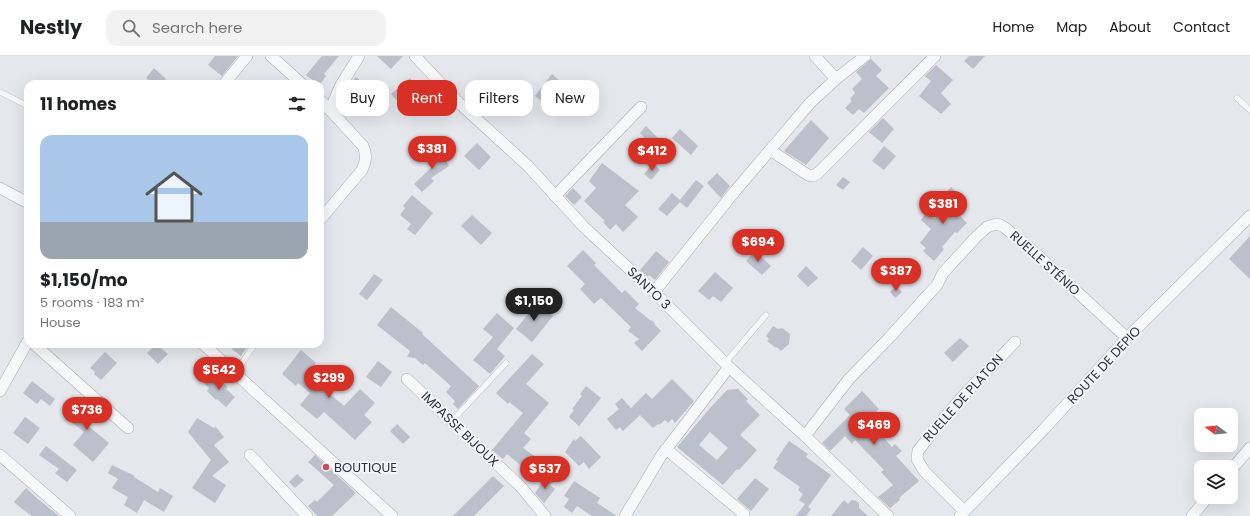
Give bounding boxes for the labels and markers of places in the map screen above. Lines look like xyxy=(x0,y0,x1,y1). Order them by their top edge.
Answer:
pin: $381 xyxy=(408,136,456,170)
pin: $412 xyxy=(628,138,676,172)
pin: $381 xyxy=(919,191,967,225)
pin: $694 xyxy=(734,229,782,263)
pin: $387 xyxy=(872,258,920,292)
pin: $1,150 xyxy=(501,288,567,322)
pin: $542 xyxy=(195,357,243,391)
pin: $299 xyxy=(305,365,353,399)
pin: $736 xyxy=(63,397,111,431)
pin: $469 xyxy=(850,412,898,446)
pin: $537 xyxy=(521,456,569,490)
place label: BOUTIQUE xyxy=(334,458,397,477)
marker: BOUTIQUE xyxy=(321,462,331,472)

